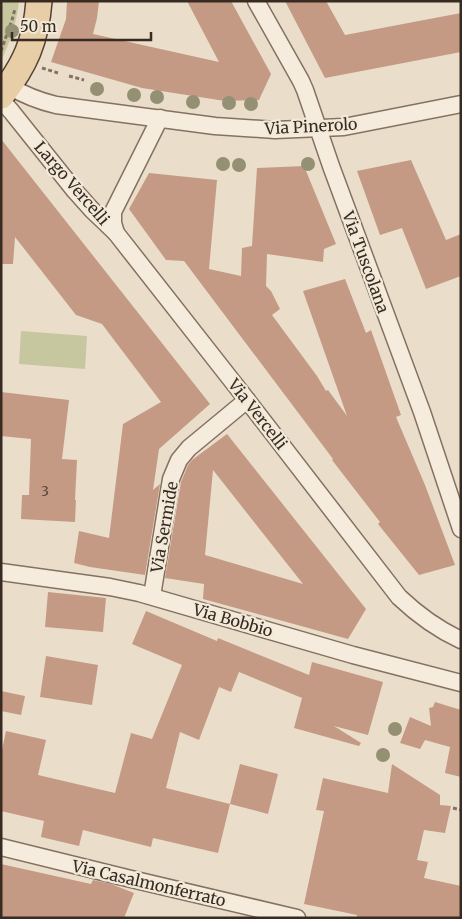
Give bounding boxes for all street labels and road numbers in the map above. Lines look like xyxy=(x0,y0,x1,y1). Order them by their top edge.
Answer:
street label: Via Pinerolo xyxy=(263,114,358,138)
street label: Largo Vercelli xyxy=(30,137,114,229)
street label: Via Tuscolana xyxy=(338,207,394,316)
street label: Via Vercelli xyxy=(224,374,292,453)
street label: Via Sermide xyxy=(146,480,182,575)
street label: Via Bobbio xyxy=(190,599,275,641)
street label: Via Casalmonferrato xyxy=(69,855,228,910)

